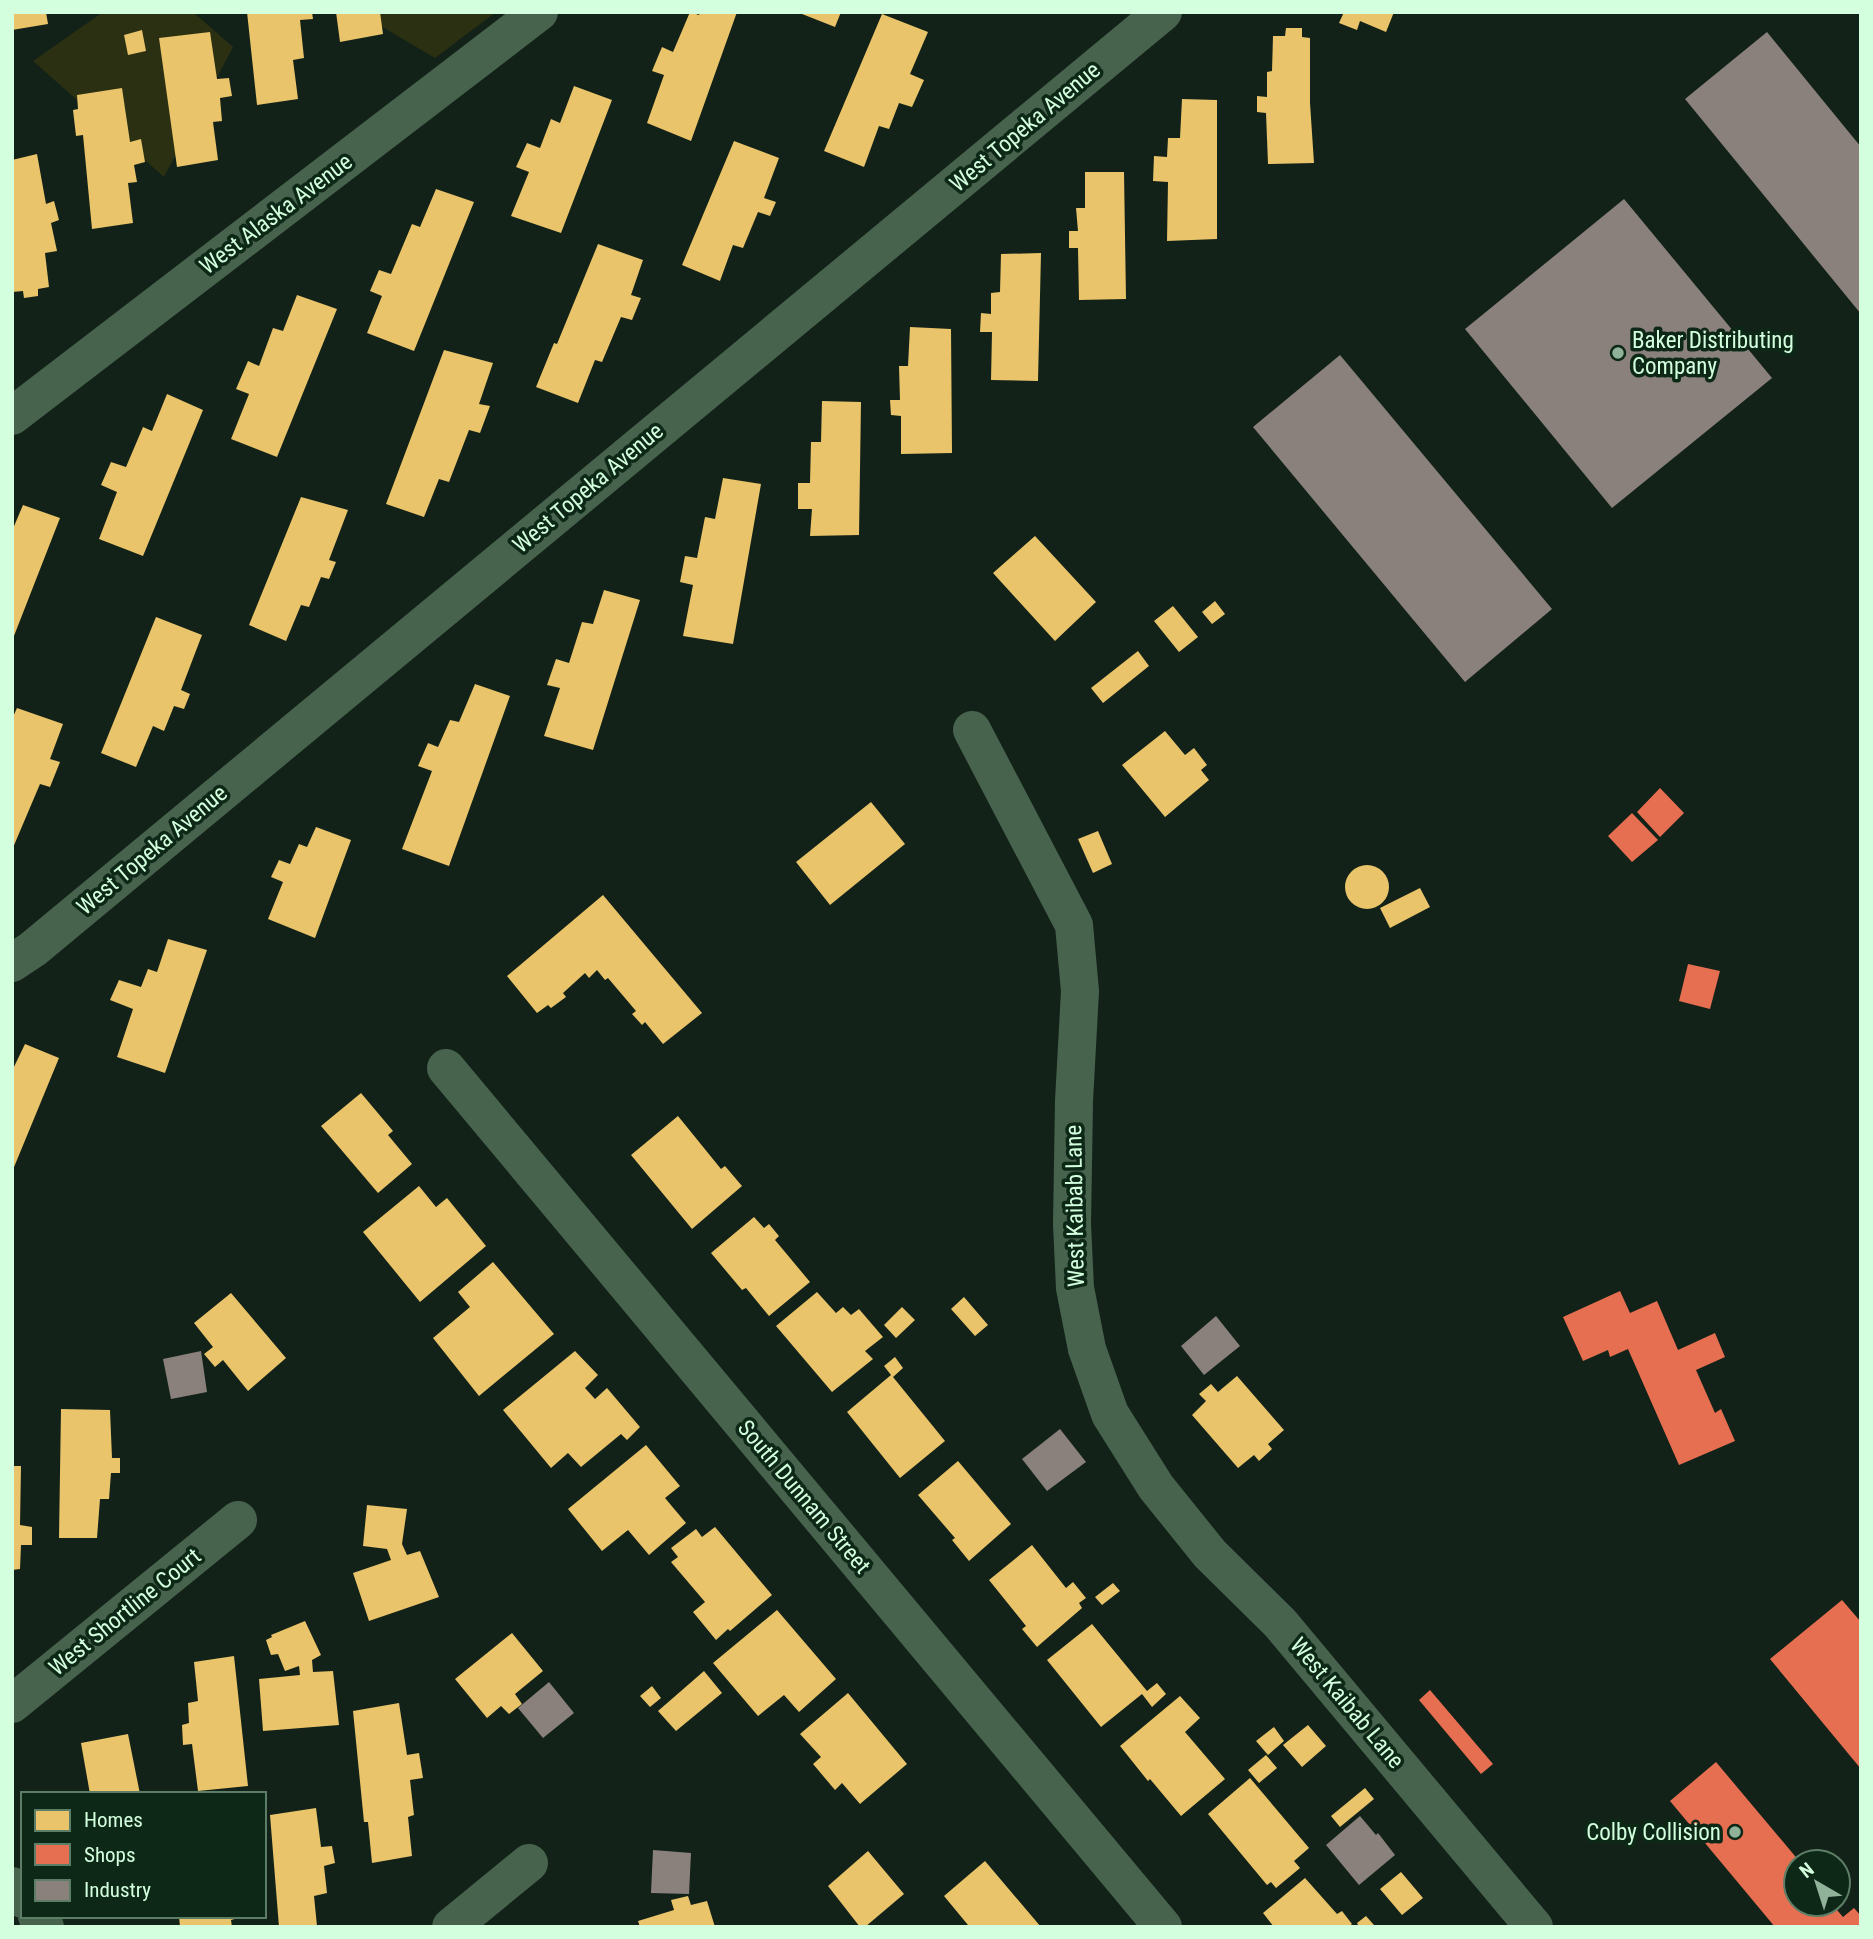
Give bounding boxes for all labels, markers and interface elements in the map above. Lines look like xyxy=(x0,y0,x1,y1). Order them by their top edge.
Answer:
street label: West Topeka Avenue xyxy=(945,56,1105,198)
street label: West Alaska Avenue xyxy=(195,148,357,280)
place label: Baker Distributing Company xyxy=(1632,327,1794,380)
marker: Baker Distributing Company xyxy=(1610,345,1626,361)
street label: West Topeka Avenue xyxy=(508,417,668,559)
street label: West Topeka Avenue xyxy=(72,779,232,921)
street label: West Kaibab Lane xyxy=(1060,1125,1090,1287)
street label: South Dunnam Street xyxy=(732,1415,876,1579)
street label: West Shortline Court xyxy=(44,1543,206,1681)
street label: West Kaibab Lane xyxy=(1285,1632,1409,1774)
legend xyxy=(21,1792,266,1918)
text: Homes xyxy=(84,1808,143,1832)
place label: Colby Collision xyxy=(1586,1819,1721,1846)
marker: Colby Collision xyxy=(1727,1824,1743,1840)
text: Shops xyxy=(84,1843,136,1867)
north arrow xyxy=(1782,1848,1852,1918)
text: N xyxy=(1795,1858,1818,1883)
text: Industry xyxy=(84,1878,151,1902)

